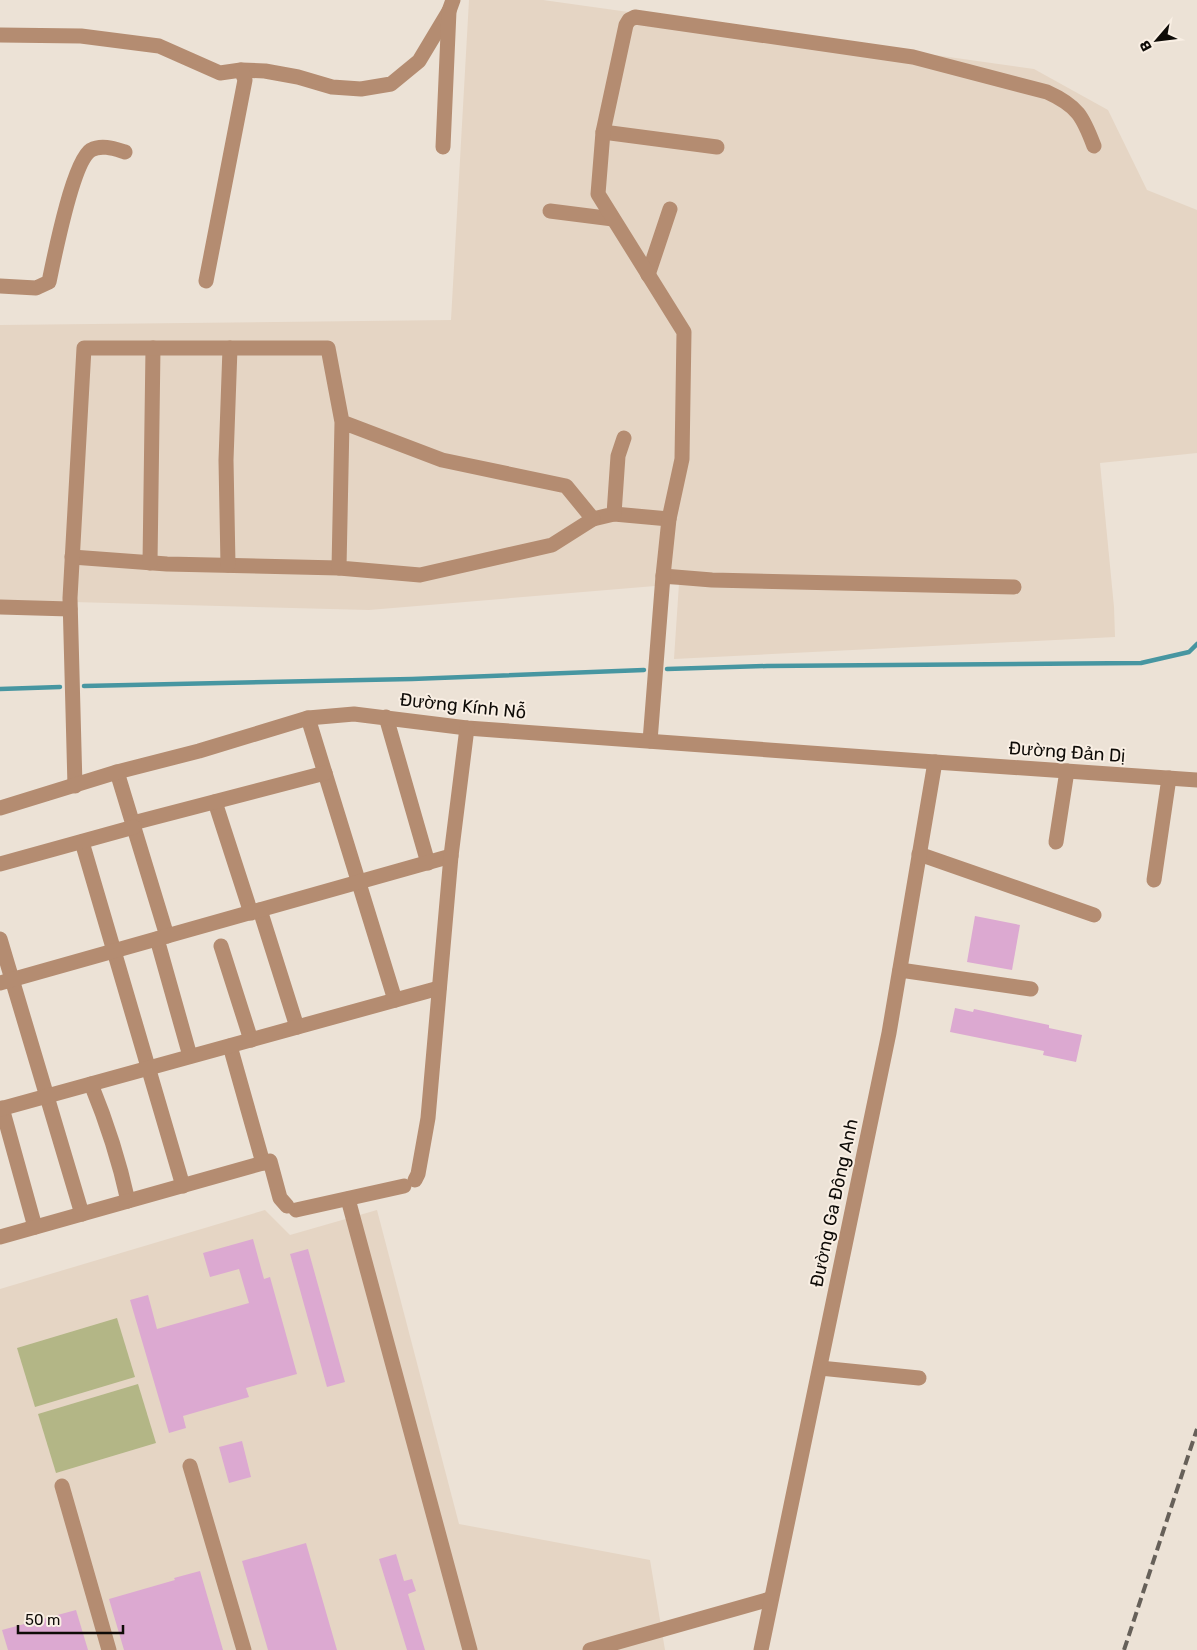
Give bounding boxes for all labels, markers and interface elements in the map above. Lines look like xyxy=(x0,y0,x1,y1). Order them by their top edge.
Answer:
north arrow xyxy=(1132,15,1182,65)
text: B xyxy=(1136,37,1156,54)
street label: Đường Kính Nỗ xyxy=(399,688,527,724)
street label: Đường Đản Dị xyxy=(1008,737,1126,767)
street label: Đường Ga Đông Anh xyxy=(805,1117,863,1289)
scale bar xyxy=(18,1602,122,1634)
text: 50 m xyxy=(25,1611,60,1629)

